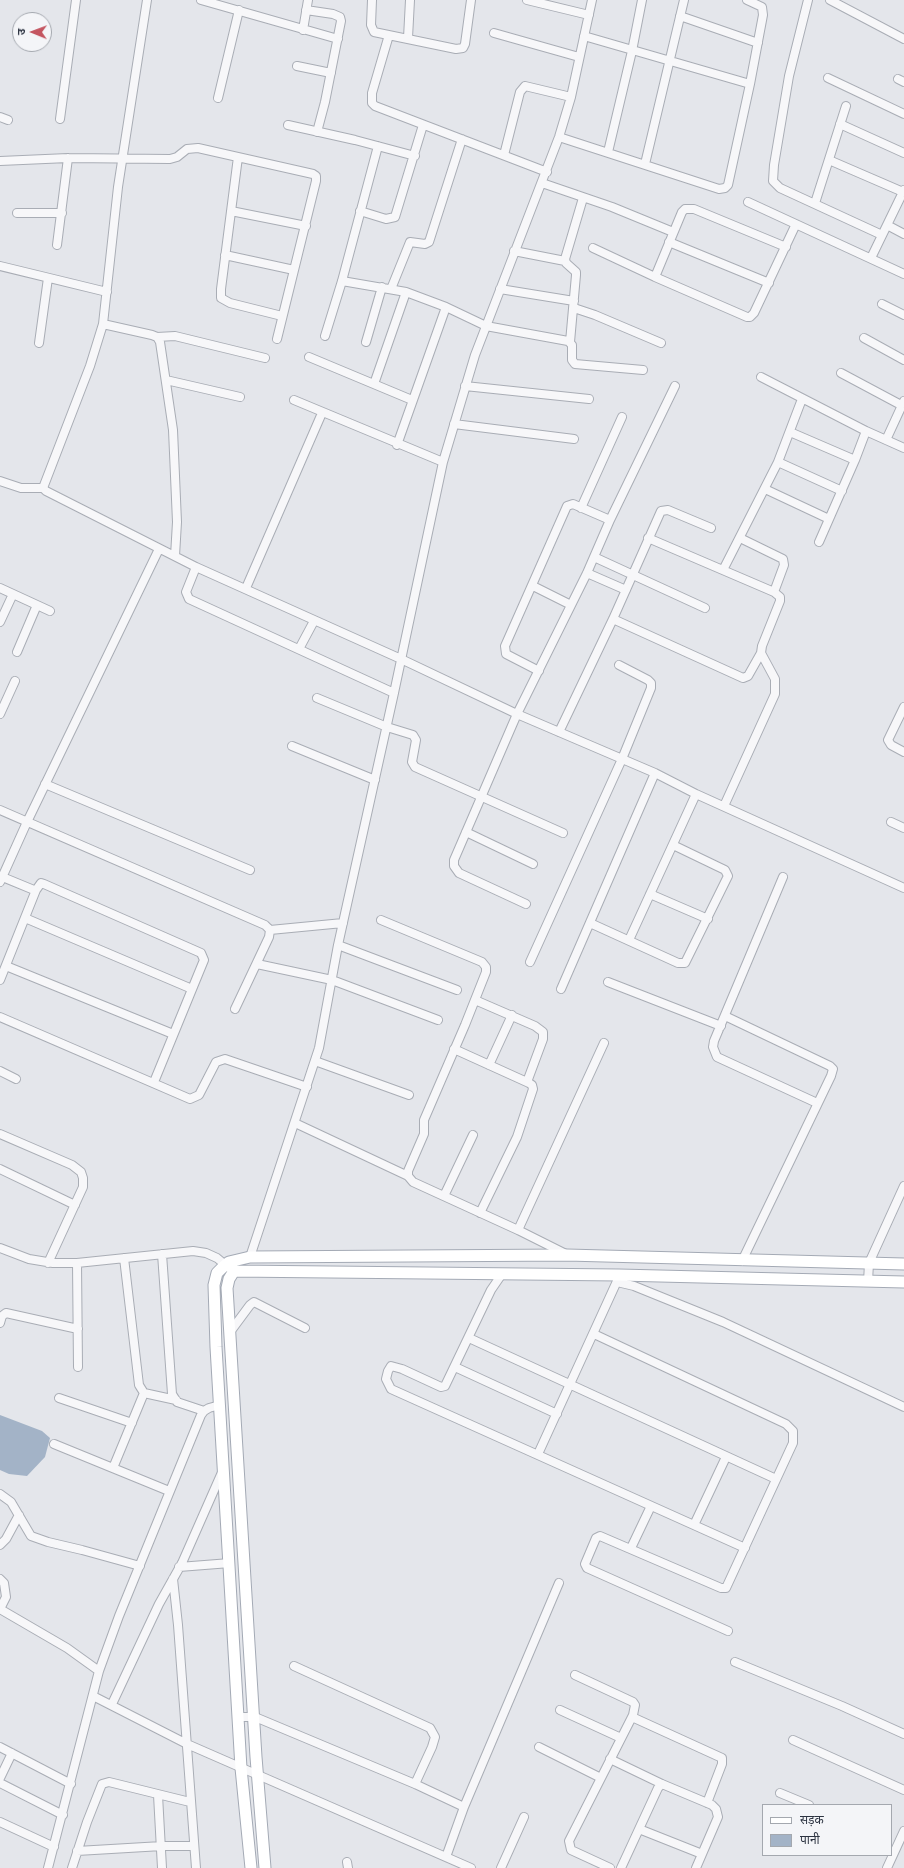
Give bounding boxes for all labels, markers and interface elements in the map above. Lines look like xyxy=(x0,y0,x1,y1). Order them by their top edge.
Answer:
north arrow xyxy=(12,12,52,52)
text: उ xyxy=(14,28,28,35)
legend xyxy=(762,1804,892,1856)
text: सड़क xyxy=(800,1812,824,1827)
text: पानी xyxy=(800,1832,820,1847)

